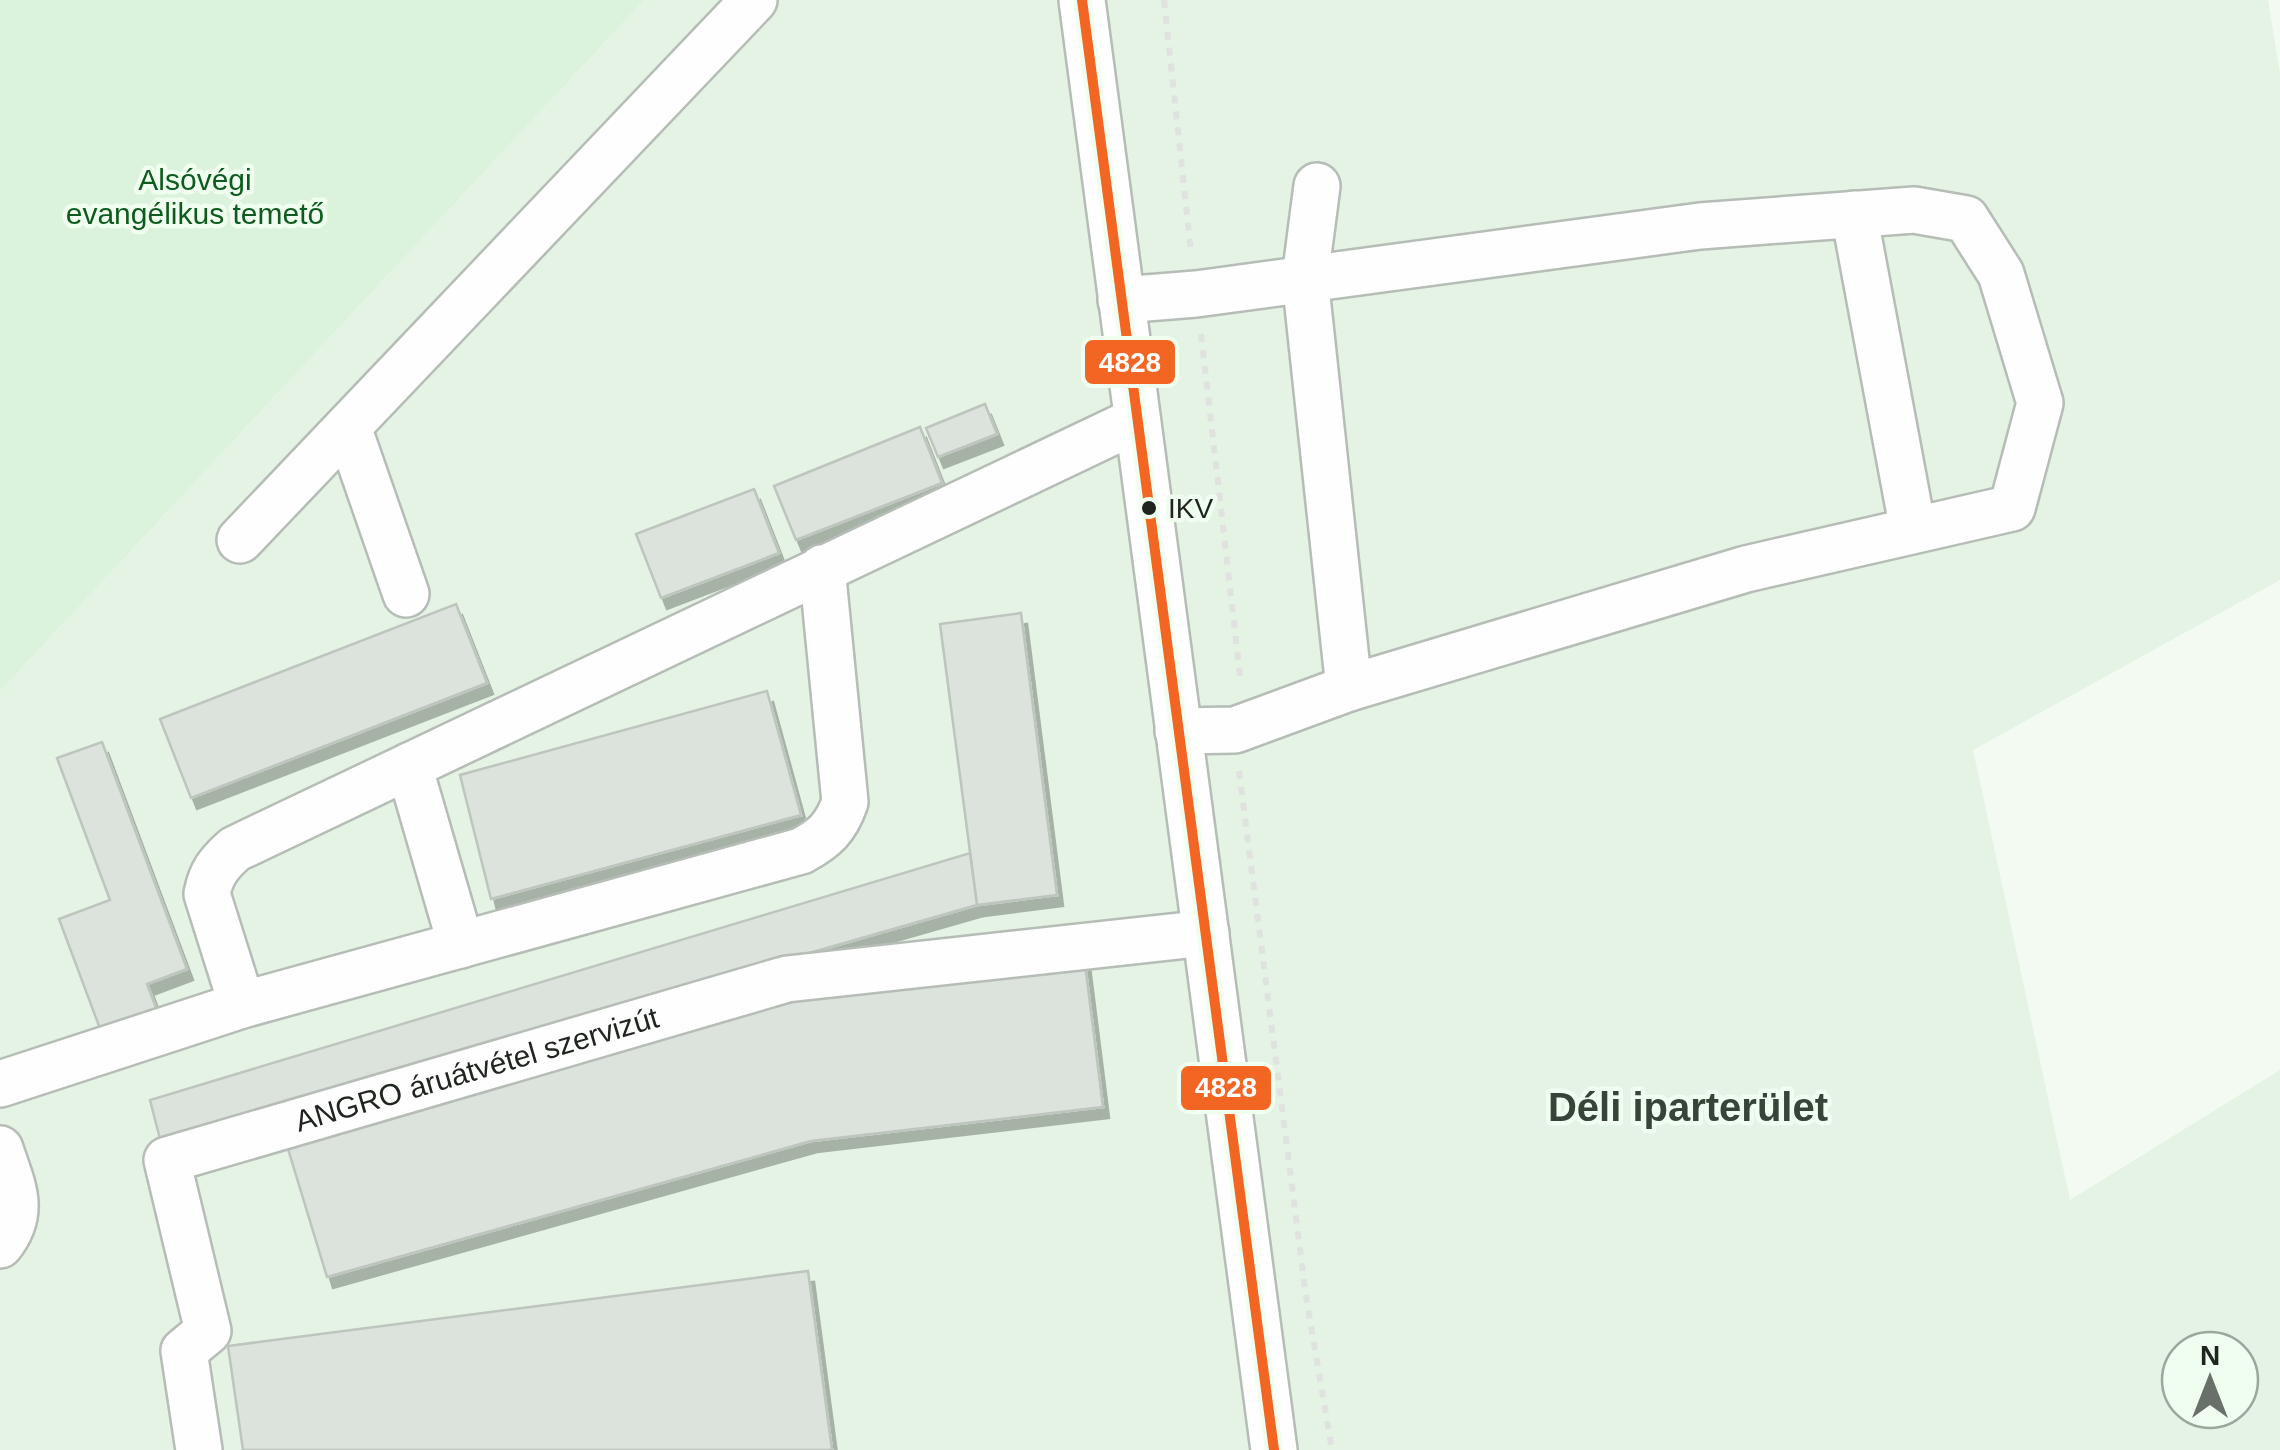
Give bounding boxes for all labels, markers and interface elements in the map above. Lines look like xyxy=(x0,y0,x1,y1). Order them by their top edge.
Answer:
park label: Alsóvégi evangélikus temető xyxy=(66,163,324,230)
line badge: 4828 xyxy=(1083,338,1177,386)
text: 4828 xyxy=(1099,347,1161,378)
place label: IKV xyxy=(1168,493,1213,524)
marker: IKV xyxy=(1139,498,1159,518)
street label: ANGRO áruátvétel szervizút xyxy=(291,1000,663,1138)
line badge: 4828 xyxy=(1179,1064,1273,1112)
text: 4828 xyxy=(1195,1072,1257,1103)
district label: Déli iparterület xyxy=(1548,1085,1828,1129)
north arrow xyxy=(2160,1330,2260,1430)
text: N xyxy=(2200,1340,2220,1371)

